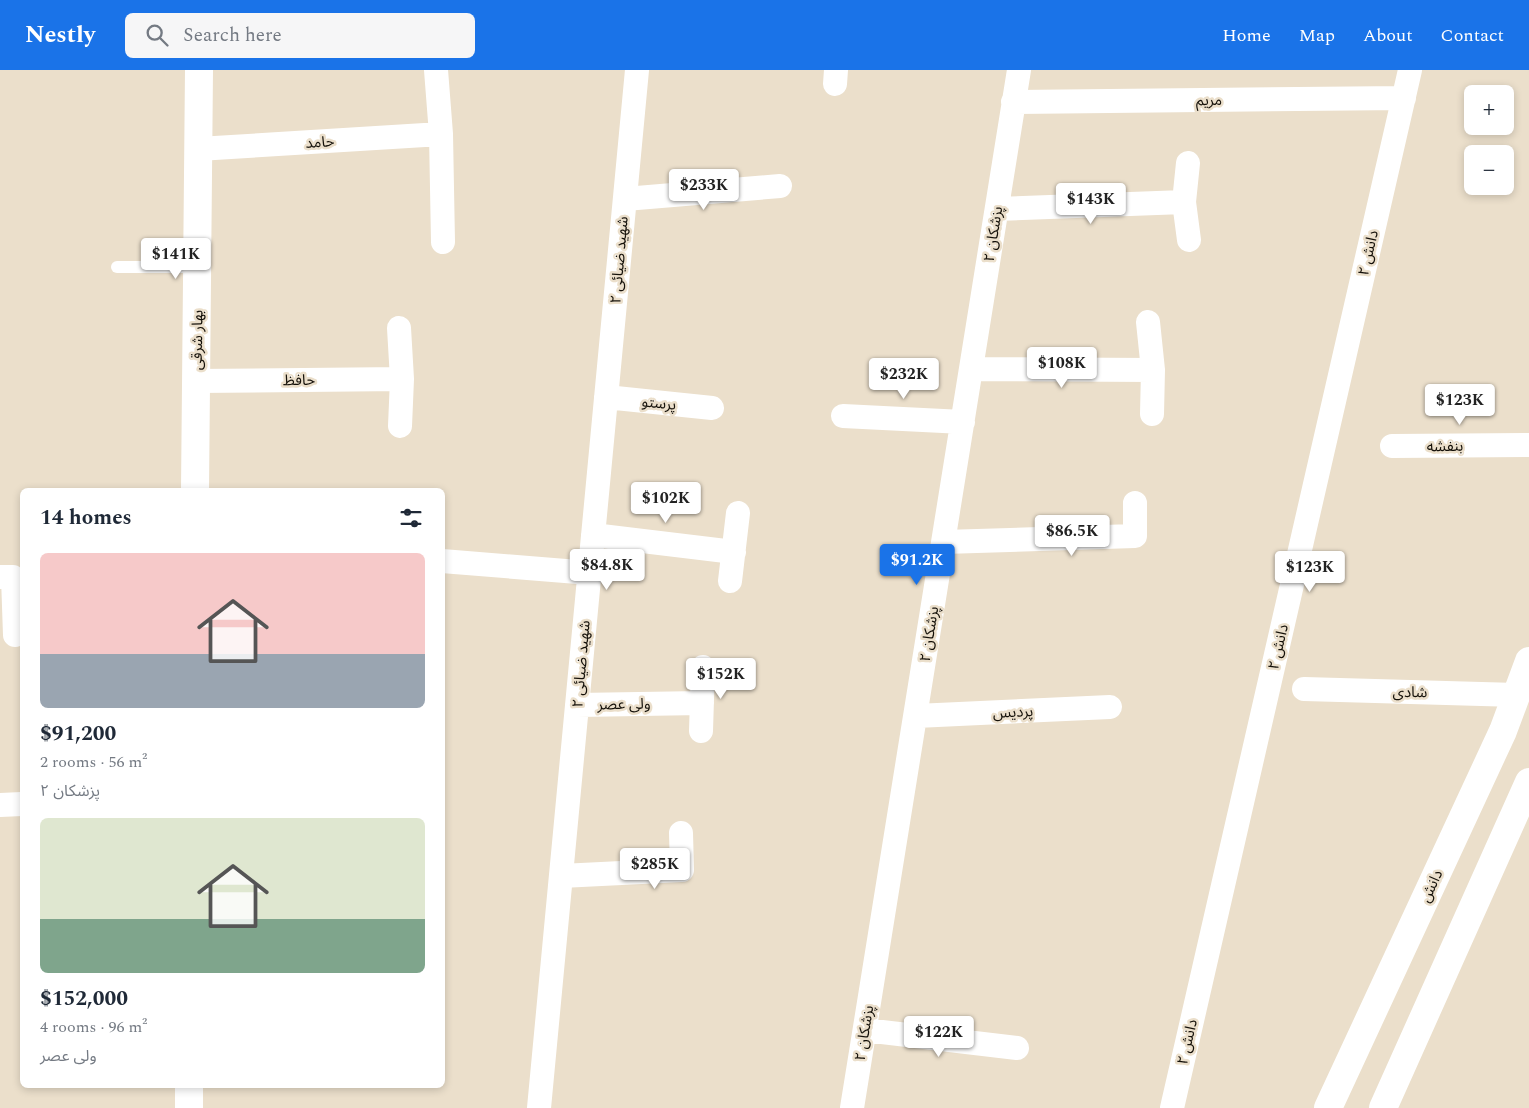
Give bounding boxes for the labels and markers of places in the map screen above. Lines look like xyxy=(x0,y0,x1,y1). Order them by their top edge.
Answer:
pin: $233K xyxy=(669,168,739,211)
pin: $143K xyxy=(1056,182,1126,225)
pin: $141K xyxy=(141,238,211,280)
pin: $108K xyxy=(1027,346,1097,389)
pin: $232K xyxy=(869,358,939,400)
pin: $123K xyxy=(1425,384,1495,426)
pin: $102K xyxy=(631,482,701,524)
pin: $86.5K xyxy=(1031,514,1113,557)
pin: $91.2K xyxy=(876,544,958,586)
pin: $84.8K xyxy=(566,548,648,591)
pin: $123K xyxy=(1275,550,1345,593)
pin: $152K xyxy=(686,658,756,700)
pin: $285K xyxy=(620,848,690,890)
pin: $122K xyxy=(904,1016,974,1058)

